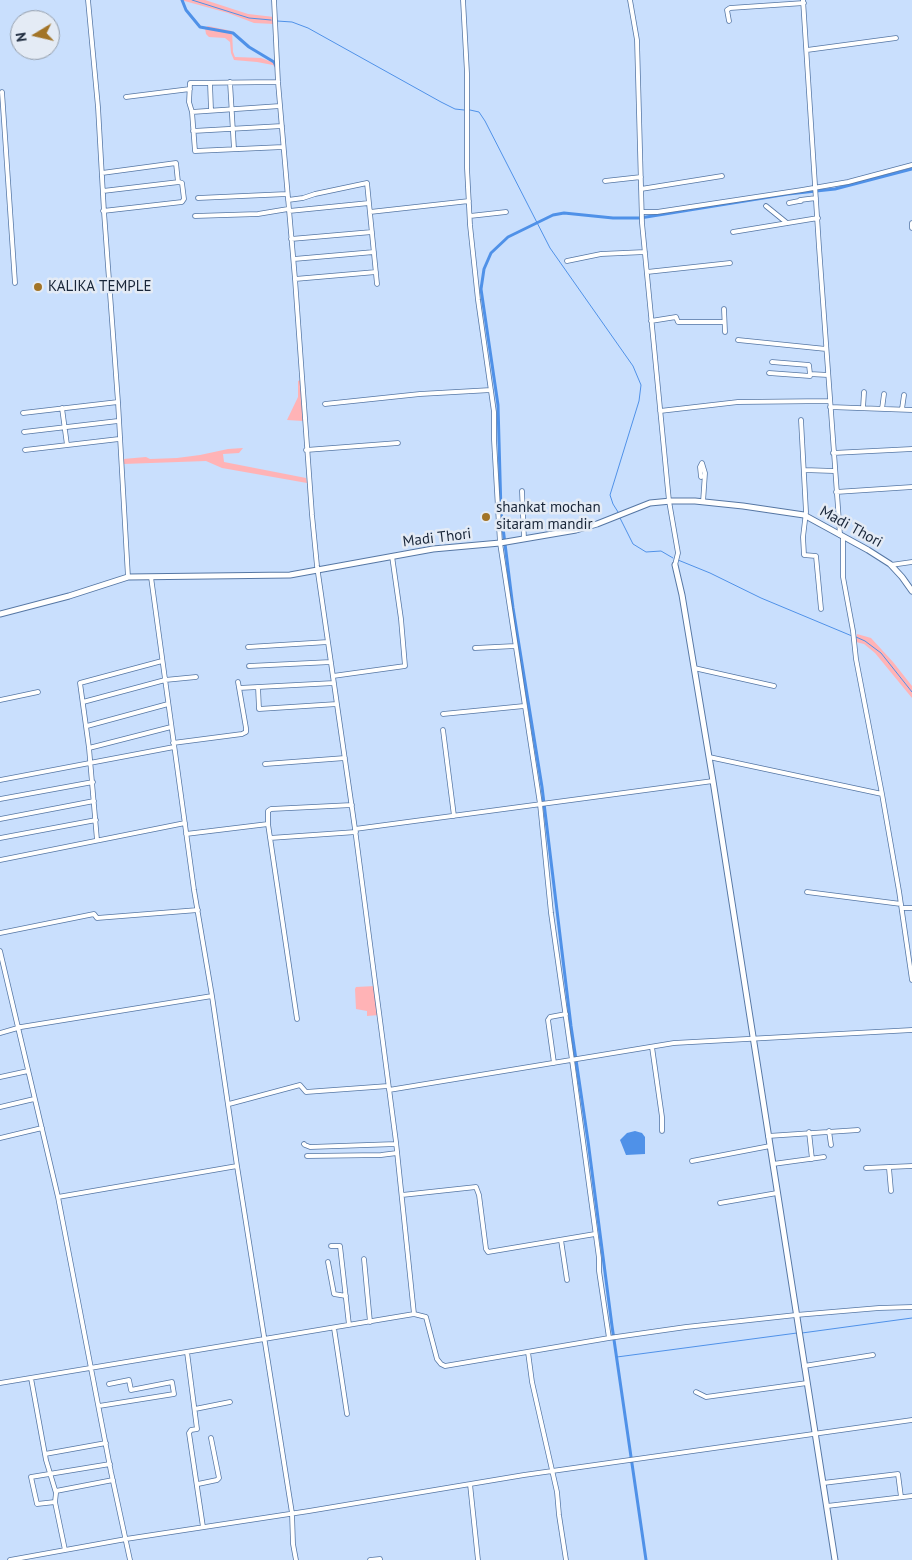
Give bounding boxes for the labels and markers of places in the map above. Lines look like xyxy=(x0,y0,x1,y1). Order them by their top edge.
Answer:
place label: KALIKA TEMPLE xyxy=(48,278,151,296)
marker: KALIKA TEMPLE xyxy=(32,281,44,293)
place label: shankat mochan sitaram mandir xyxy=(496,499,601,534)
marker: shankat mochan sitaram mandir xyxy=(480,511,492,523)

